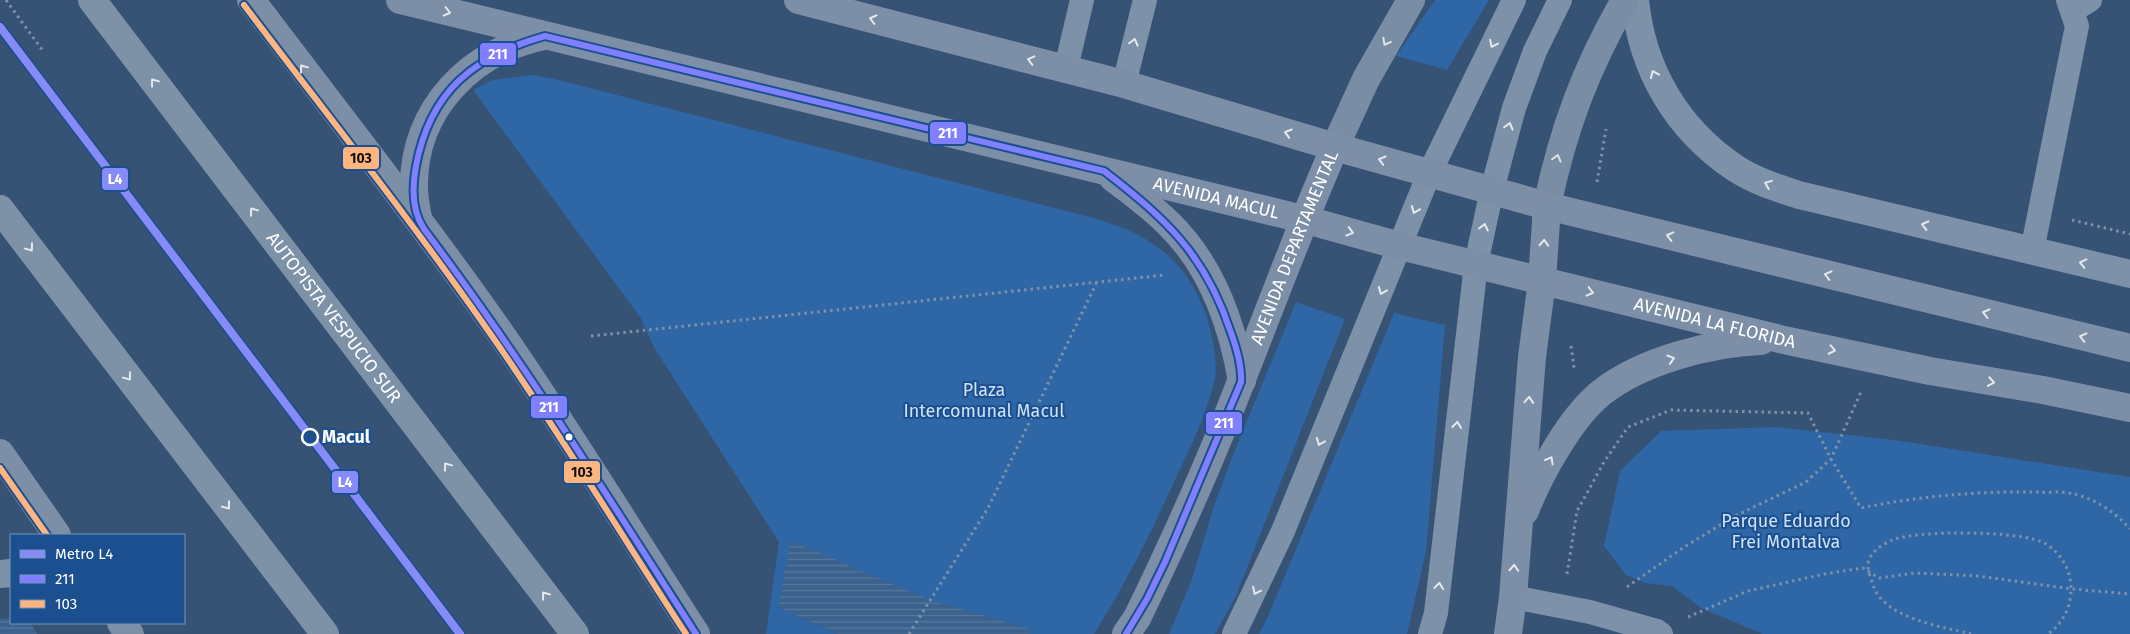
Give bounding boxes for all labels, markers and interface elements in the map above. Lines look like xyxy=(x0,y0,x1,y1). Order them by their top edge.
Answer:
one-way arrow xyxy=(443,6,452,17)
one-way arrow xyxy=(869,14,878,25)
one-way arrow xyxy=(1382,37,1392,46)
one-way arrow xyxy=(1129,38,1139,46)
one-way arrow xyxy=(1489,39,1499,48)
line badge: 211 xyxy=(479,42,517,66)
text: 211 xyxy=(488,46,508,63)
one-way arrow xyxy=(1027,55,1035,65)
one-way arrow xyxy=(300,64,309,74)
one-way arrow xyxy=(1649,70,1660,79)
one-way arrow xyxy=(152,79,160,88)
line badge: 211 xyxy=(929,121,967,145)
one-way arrow xyxy=(1503,122,1514,131)
text: 211 xyxy=(938,125,958,142)
one-way arrow xyxy=(1284,129,1293,139)
line badge: 103 xyxy=(342,146,380,170)
street label: AVENIDA DEPARTAMENTAL xyxy=(1246,147,1343,348)
text: 103 xyxy=(350,150,372,167)
one-way arrow xyxy=(1551,154,1562,163)
one-way arrow xyxy=(1379,156,1387,166)
line badge: L4 xyxy=(101,167,129,191)
text: L4 xyxy=(108,171,122,188)
street label: AVENIDA MACUL xyxy=(1151,172,1282,224)
one-way arrow xyxy=(1764,180,1773,190)
one-way arrow xyxy=(1411,205,1421,214)
one-way arrow xyxy=(250,207,259,217)
one-way arrow xyxy=(1920,220,1929,231)
one-way arrow xyxy=(1478,223,1489,232)
one-way arrow xyxy=(1346,226,1355,237)
street label: AUTOPISTA VESPUCIO SUR xyxy=(262,228,406,407)
one-way arrow xyxy=(1666,231,1675,242)
one-way arrow xyxy=(1539,239,1550,247)
one-way arrow xyxy=(24,242,32,251)
one-way arrow xyxy=(2078,258,2087,269)
one-way arrow xyxy=(1824,270,1833,281)
one-way arrow xyxy=(1378,286,1388,295)
one-way arrow xyxy=(1585,286,1594,297)
street label: AVENIDA LA FLORIDA xyxy=(1632,293,1798,353)
one-way arrow xyxy=(1982,308,1991,319)
one-way arrow xyxy=(2078,332,2087,343)
one-way arrow xyxy=(1827,344,1836,355)
one-way arrow xyxy=(1667,355,1675,365)
one-way arrow xyxy=(123,371,131,380)
one-way arrow xyxy=(1987,376,1995,386)
park label: Plaza Intercomunal Macul xyxy=(903,379,1065,422)
line badge: 211 xyxy=(530,395,568,419)
one-way arrow xyxy=(1523,396,1534,404)
text: 211 xyxy=(539,399,559,416)
line badge: 211 xyxy=(1205,411,1243,435)
text: 211 xyxy=(1214,415,1234,432)
one-way arrow xyxy=(1451,420,1462,428)
place label: Macul xyxy=(322,426,371,448)
marker: Macul xyxy=(301,428,319,446)
unlabelled marker xyxy=(564,432,574,442)
one-way arrow xyxy=(1316,437,1326,445)
one-way arrow xyxy=(1544,456,1554,465)
line badge: 103 xyxy=(563,460,601,484)
one-way arrow xyxy=(444,463,452,472)
text: 103 xyxy=(571,464,593,481)
line badge: L4 xyxy=(331,470,359,494)
text: L4 xyxy=(338,474,352,491)
one-way arrow xyxy=(222,500,230,509)
park label: Parque Eduardo Frei Montalva xyxy=(1721,510,1851,553)
legend xyxy=(10,534,185,624)
text: Metro L4 xyxy=(55,545,113,563)
one-way arrow xyxy=(1509,564,1520,572)
text: 211 xyxy=(55,570,75,588)
one-way arrow xyxy=(1433,582,1444,590)
one-way arrow xyxy=(1252,585,1262,594)
one-way arrow xyxy=(543,592,551,601)
text: 103 xyxy=(55,595,77,613)

